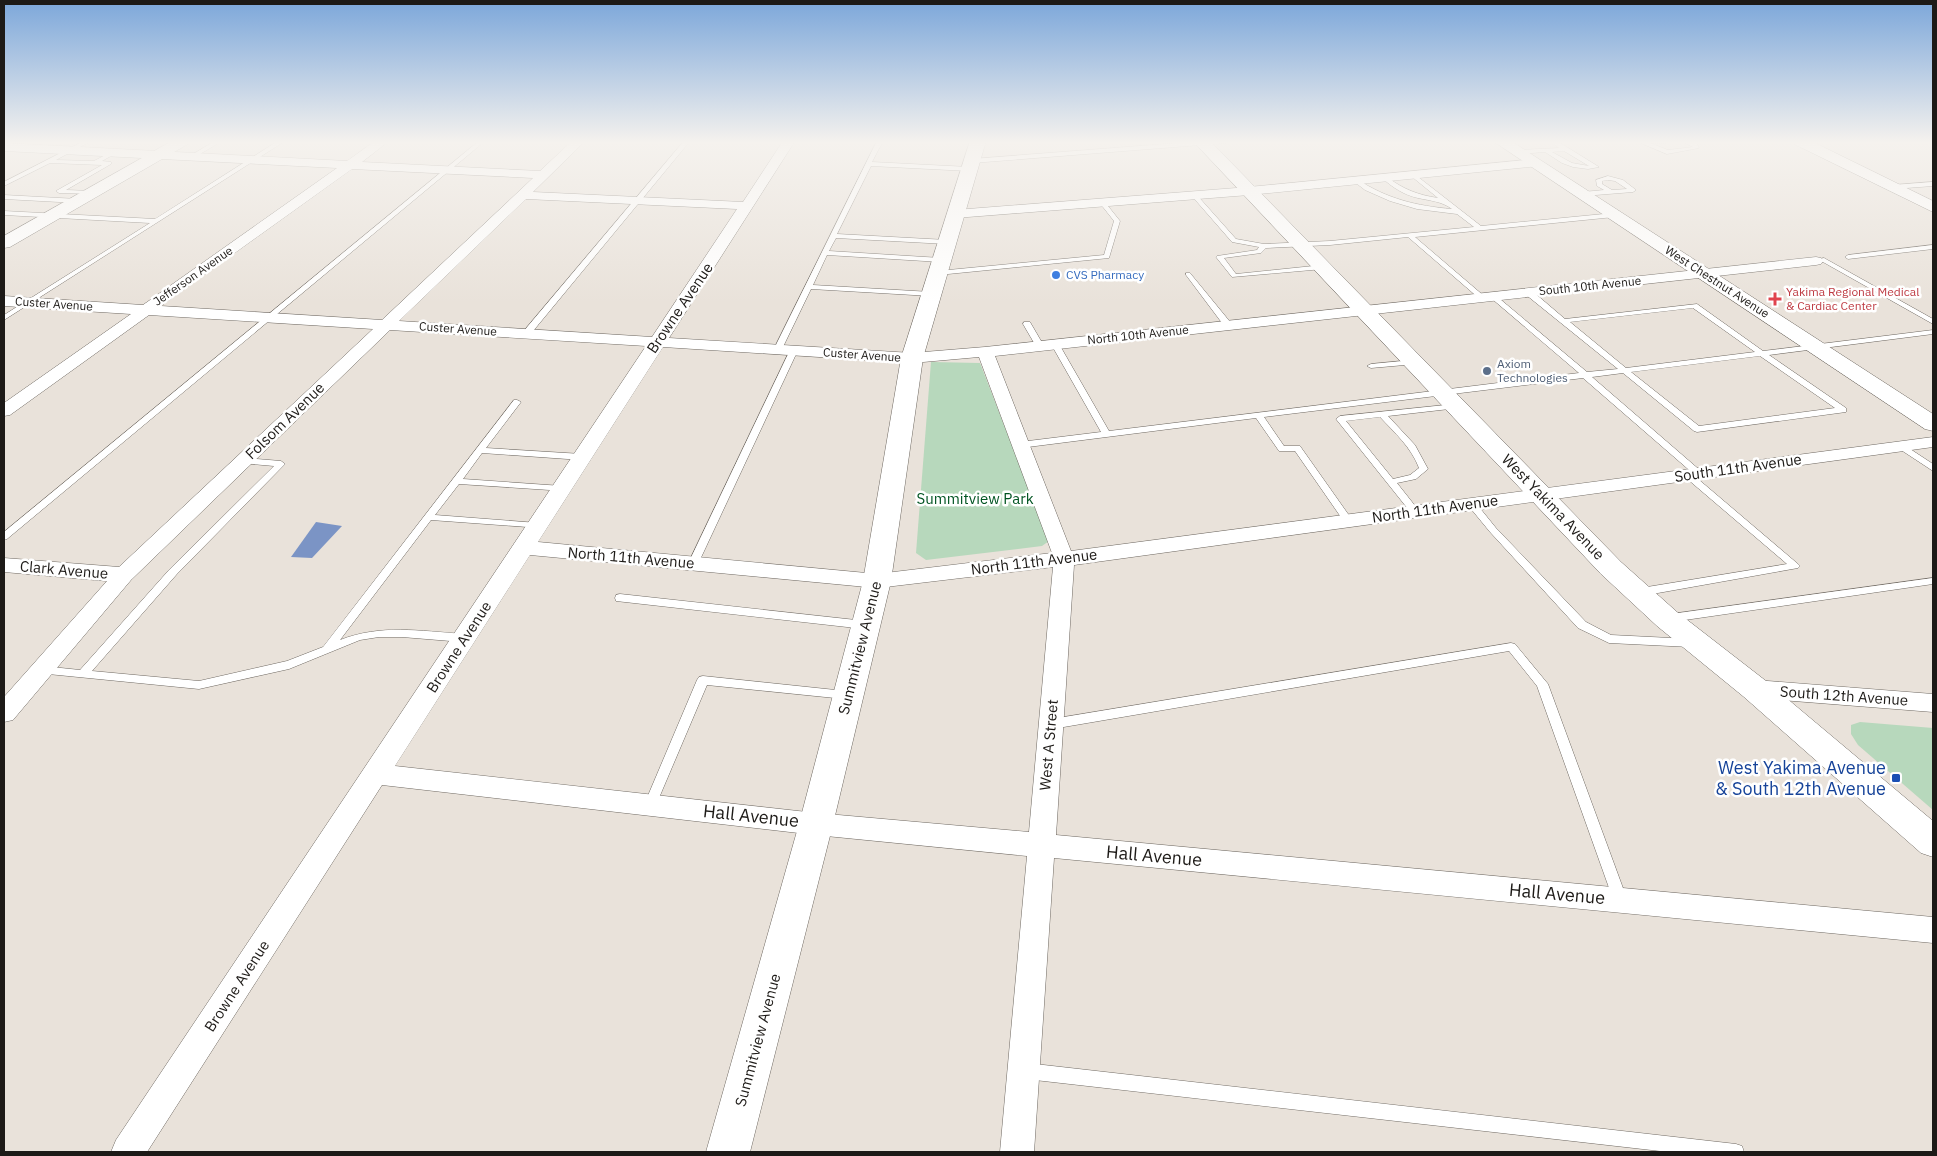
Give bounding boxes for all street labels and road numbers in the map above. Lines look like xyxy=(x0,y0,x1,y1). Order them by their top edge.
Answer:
street label: Jefferson Avenue xyxy=(150,242,236,309)
street label: West Chestnut Avenue xyxy=(1662,242,1773,321)
street label: Browne Avenue xyxy=(642,259,717,357)
street label: South 10th Avenue xyxy=(1538,273,1642,298)
street label: Custer Avenue xyxy=(15,293,94,314)
street label: Custer Avenue xyxy=(419,318,498,339)
street label: North 10th Avenue xyxy=(1087,322,1190,347)
street label: Custer Avenue xyxy=(823,344,902,365)
street label: Folsom Avenue xyxy=(241,378,328,463)
street label: South 11th Avenue xyxy=(1673,449,1803,486)
street label: West Yakima Avenue xyxy=(1498,450,1609,564)
street label: North 11th Avenue xyxy=(1371,490,1499,527)
street label: North 11th Avenue xyxy=(567,542,695,573)
street label: North 11th Avenue xyxy=(970,544,1098,579)
street label: Clark Avenue xyxy=(19,556,109,583)
street label: Summitview Avenue xyxy=(834,579,885,717)
street label: Browne Avenue xyxy=(422,597,495,696)
street label: South 12th Avenue xyxy=(1779,682,1909,709)
street label: West A Street xyxy=(1035,698,1062,791)
street label: Hall Avenue xyxy=(702,799,800,832)
street label: Hall Avenue xyxy=(1105,840,1203,871)
street label: Hall Avenue xyxy=(1508,878,1606,909)
street label: Browne Avenue xyxy=(200,936,273,1035)
street label: Summitview Avenue xyxy=(731,971,784,1108)

